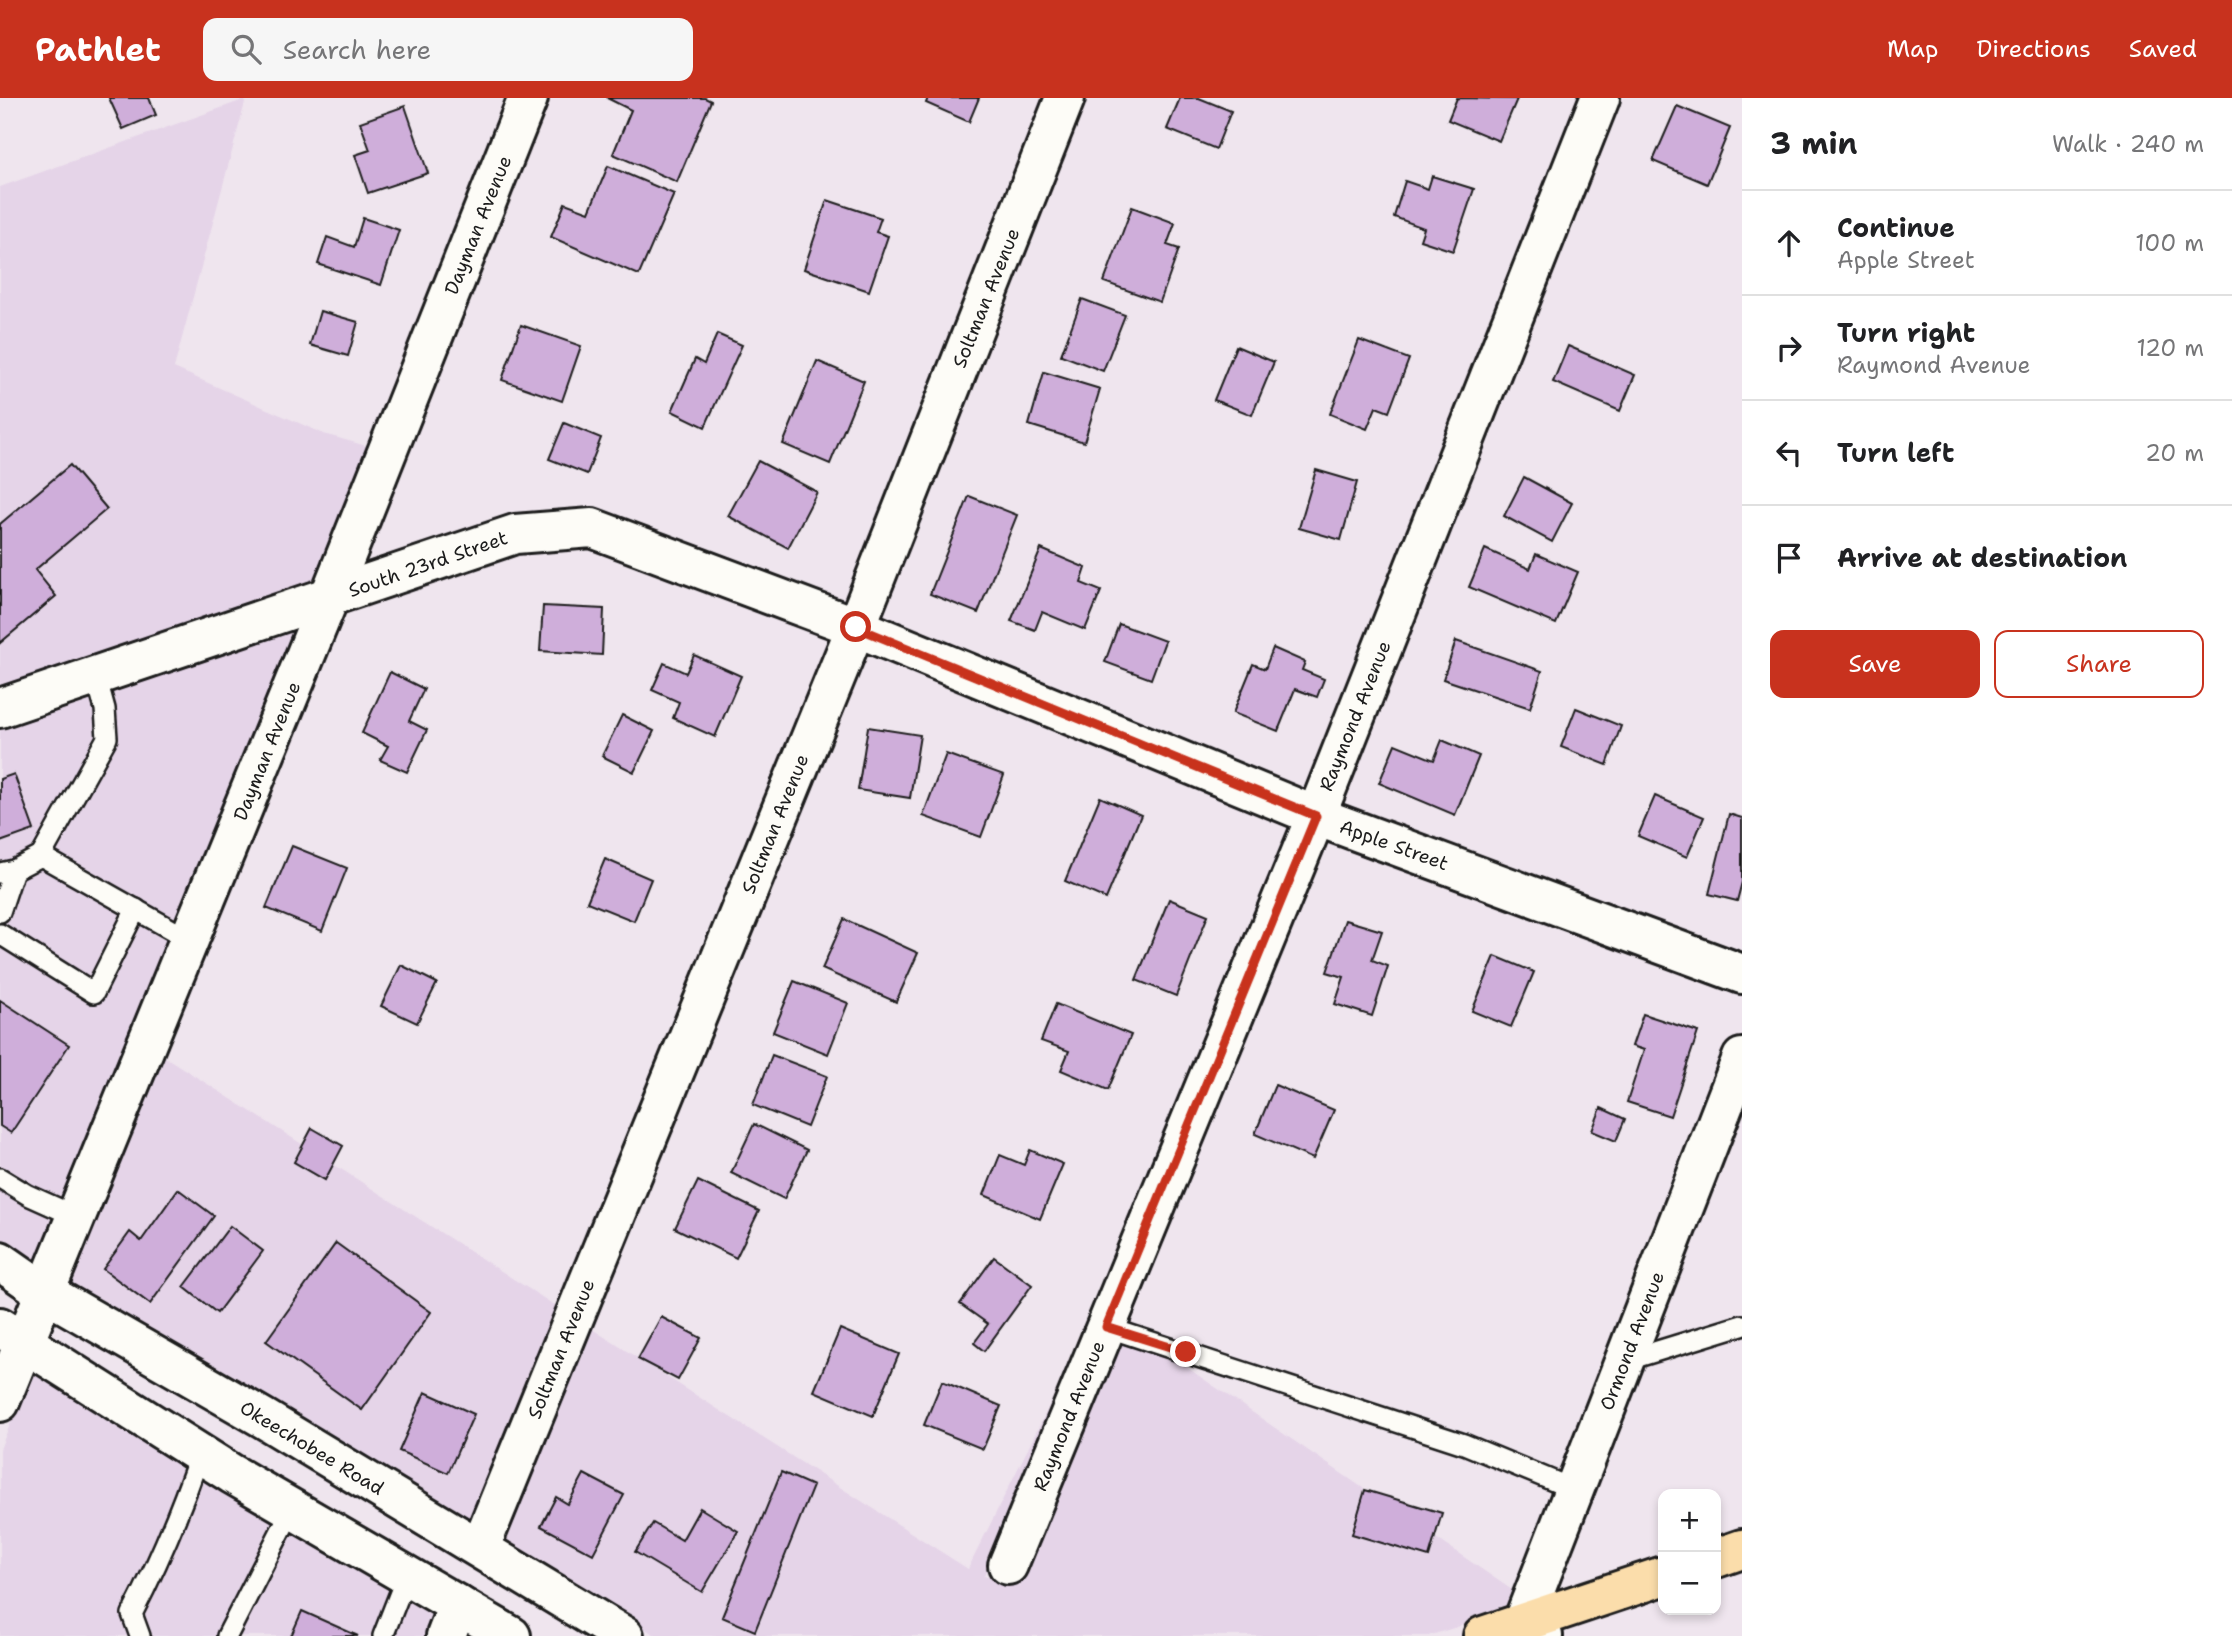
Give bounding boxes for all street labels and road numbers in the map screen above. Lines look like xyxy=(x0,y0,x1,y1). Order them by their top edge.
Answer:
street label: Dayman Avenue xyxy=(439,152,517,298)
street label: Soltman Avenue xyxy=(947,224,1025,372)
street label: South 23rd Street xyxy=(345,525,511,603)
street label: Raymond Avenue xyxy=(1313,637,1397,795)
street label: Dayman Avenue xyxy=(228,678,306,824)
street label: Soltman Avenue xyxy=(736,750,814,898)
street label: Apple Street xyxy=(1336,814,1452,876)
street label: Ormond Avenue xyxy=(1594,1268,1670,1414)
street label: Soltman Avenue xyxy=(522,1275,600,1423)
street label: Raymond Avenue xyxy=(1027,1337,1111,1495)
street label: Okeechobee Road xyxy=(235,1395,389,1501)

